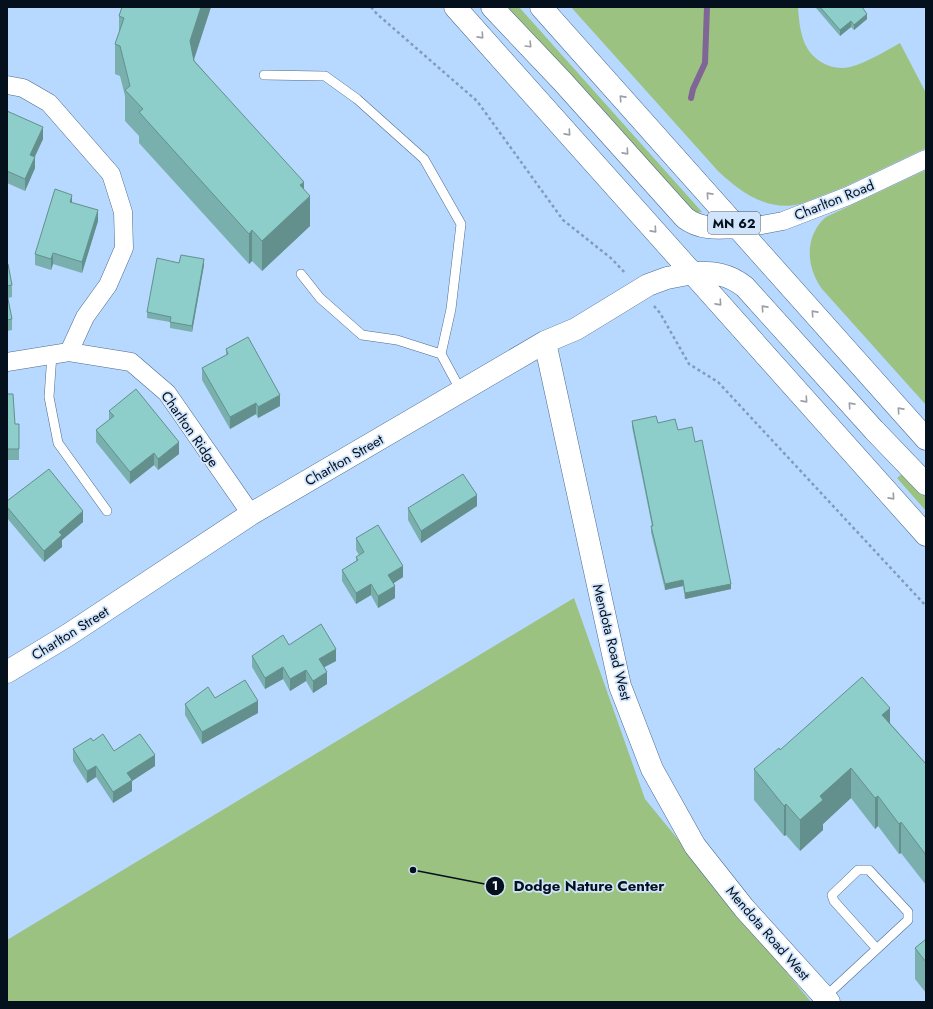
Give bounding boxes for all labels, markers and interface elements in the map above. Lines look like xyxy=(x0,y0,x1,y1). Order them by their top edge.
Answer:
one-way arrow xyxy=(476,31,484,39)
one-way arrow xyxy=(524,40,532,48)
one-way arrow xyxy=(619,95,627,103)
one-way arrow xyxy=(563,128,570,136)
one-way arrow xyxy=(621,147,628,154)
street label: Charlton Road xyxy=(791,175,877,225)
one-way arrow xyxy=(706,192,713,200)
road number: MN 62 xyxy=(708,212,760,234)
one-way arrow xyxy=(650,225,657,233)
one-way arrow xyxy=(714,298,721,305)
one-way arrow xyxy=(762,306,769,313)
one-way arrow xyxy=(811,310,818,318)
street label: Charlton Ridge xyxy=(156,387,224,471)
one-way arrow xyxy=(801,395,808,402)
one-way arrow xyxy=(848,402,856,410)
one-way arrow xyxy=(897,407,905,415)
street label: Charlton Street xyxy=(301,429,388,491)
one-way arrow xyxy=(887,492,894,500)
street label: Mendota Road West xyxy=(588,582,636,703)
street label: Charlton Street xyxy=(28,601,113,665)
callout: Dodge Nature Center xyxy=(485,872,672,899)
text: Dodge Nature Center xyxy=(513,875,665,897)
text: 1 xyxy=(492,877,498,895)
street label: Mendota Road West xyxy=(721,881,815,985)

